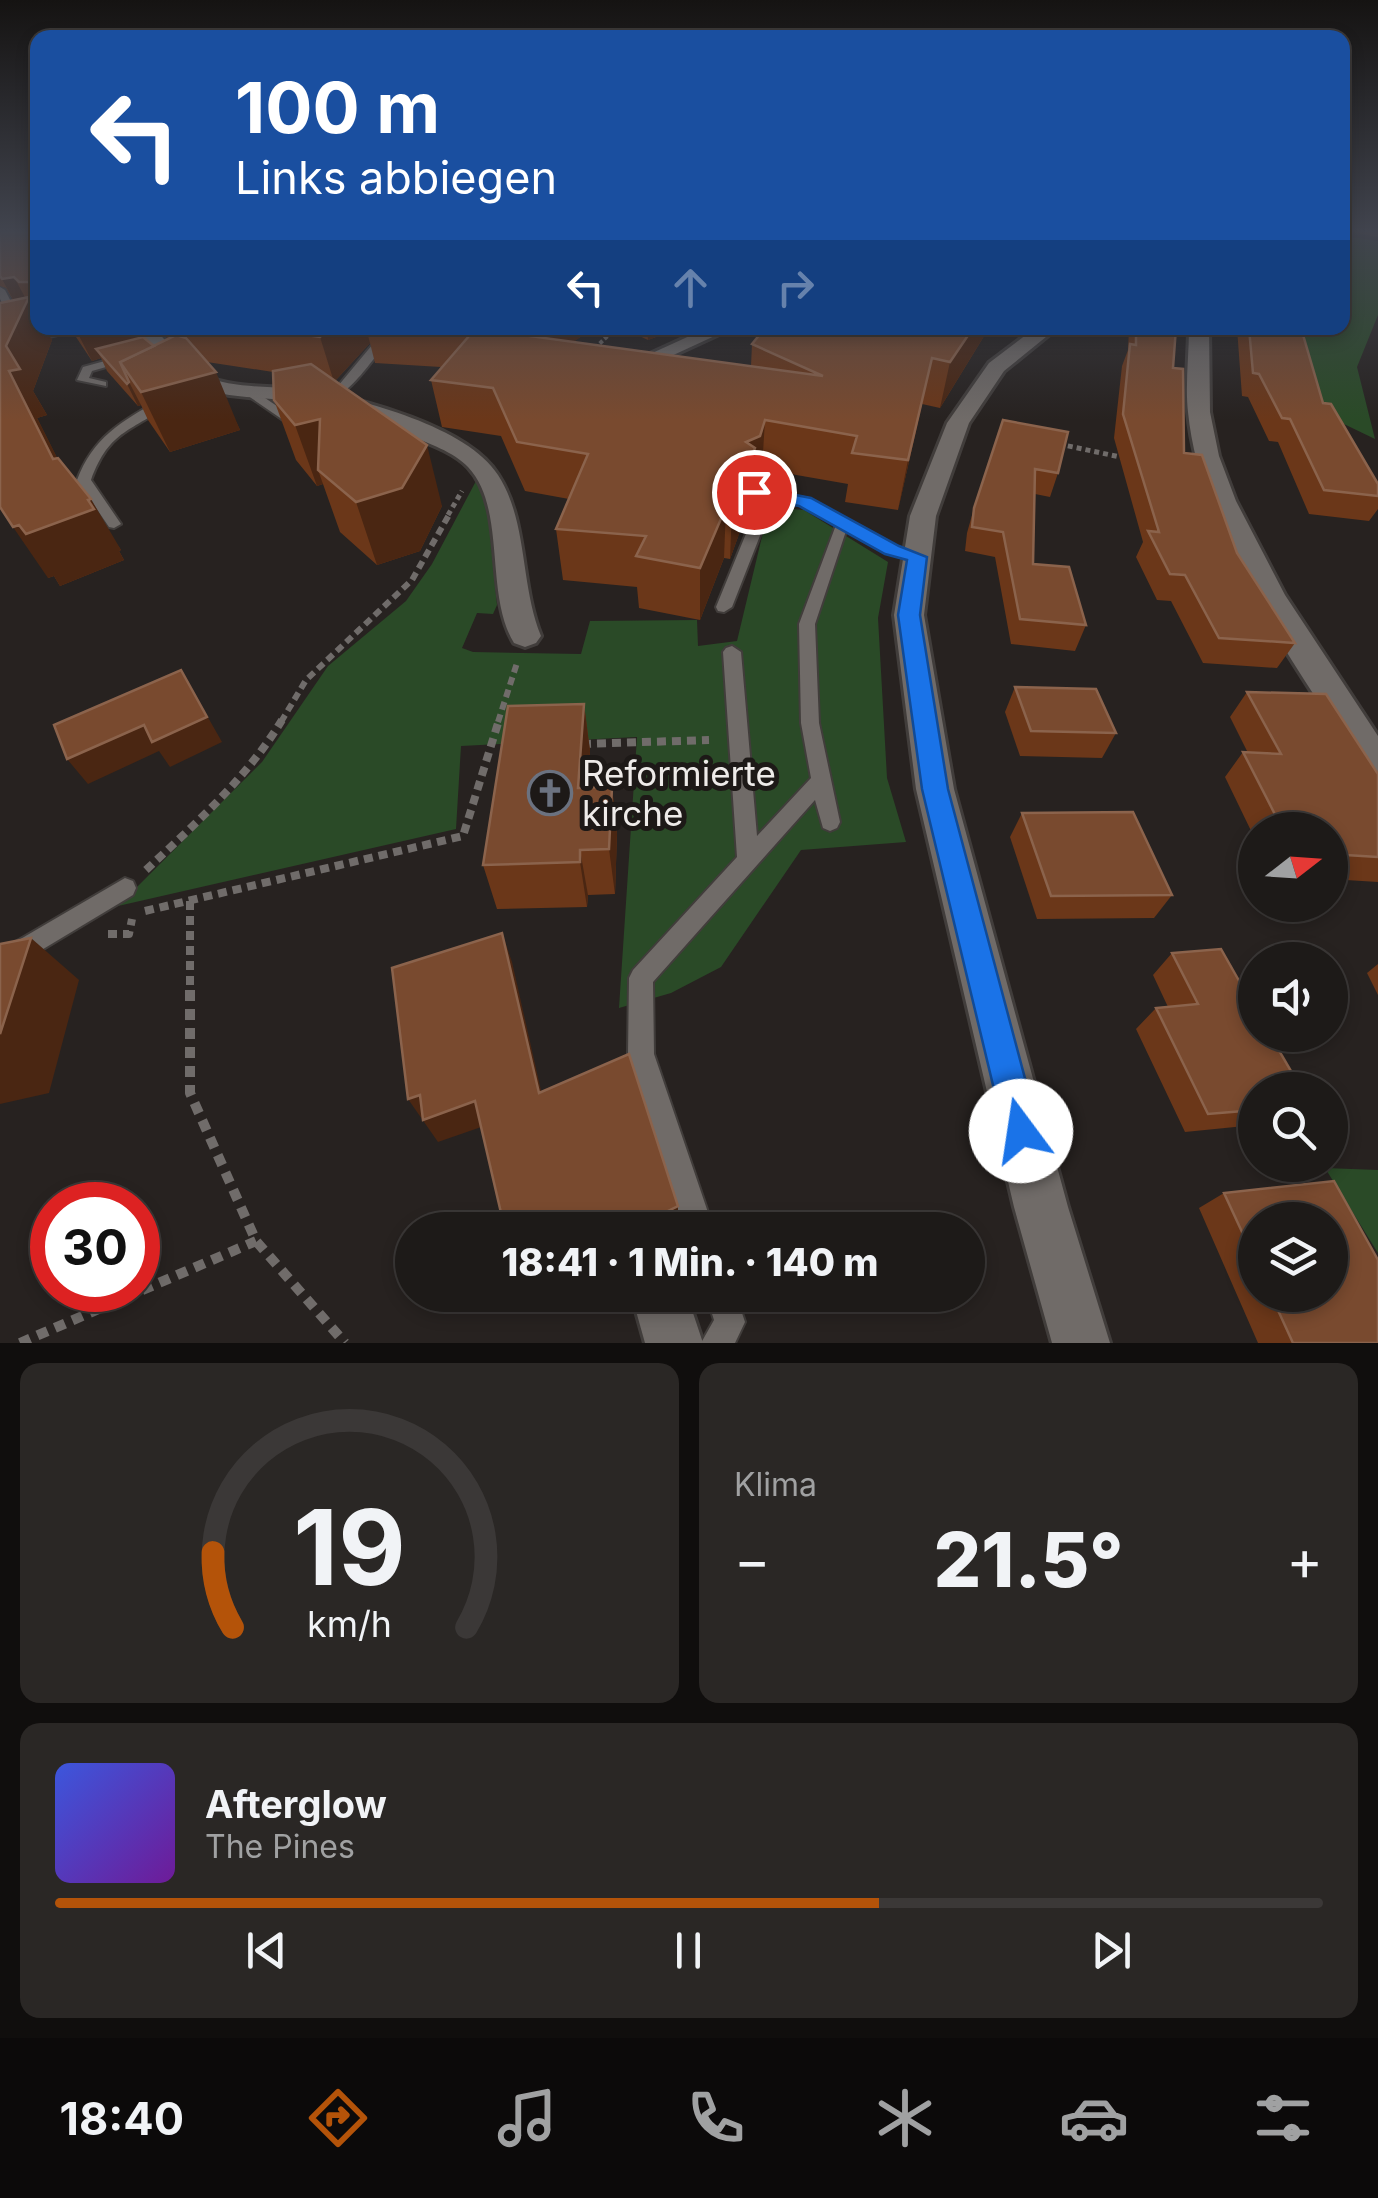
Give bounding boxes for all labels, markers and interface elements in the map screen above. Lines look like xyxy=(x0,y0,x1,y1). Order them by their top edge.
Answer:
text: 100 m xyxy=(235,65,440,150)
icon: left xyxy=(70,70,200,200)
text: Links abbiegen xyxy=(235,150,557,205)
icon: left xyxy=(558,260,613,315)
icon: ahead xyxy=(663,260,718,315)
icon: right xyxy=(768,260,823,315)
pin xyxy=(712,450,797,535)
icon: arrive xyxy=(727,465,782,520)
place label: Reformierte kirche xyxy=(582,752,776,834)
church icon: Reformierte kirche xyxy=(527,770,573,816)
north arrow xyxy=(1238,812,1348,922)
map controls xyxy=(1238,812,1348,1312)
button: sound xyxy=(1238,942,1348,1052)
button: search xyxy=(1238,1072,1348,1182)
position arrow xyxy=(969,1079,1073,1183)
speed limit sign: 30 xyxy=(30,1182,160,1312)
button: layers xyxy=(1238,1202,1348,1312)
text: 18:41 · 1 Min. · 140 m xyxy=(501,1239,879,1285)
text: Klima xyxy=(734,1465,817,1504)
text: 19 xyxy=(293,1484,406,1610)
text: 21.5° xyxy=(933,1514,1124,1605)
text: − xyxy=(734,1527,770,1593)
text: + xyxy=(1287,1527,1323,1593)
text: km/h xyxy=(307,1602,392,1646)
text: Afterglow xyxy=(205,1781,387,1827)
text: The Pines xyxy=(205,1827,355,1866)
icon: previous xyxy=(239,1923,294,1978)
icon: pause xyxy=(661,1923,716,1978)
icon: next xyxy=(1084,1923,1139,1978)
icon: directions xyxy=(303,2083,373,2153)
icon: music xyxy=(492,2083,562,2153)
icon: phone xyxy=(681,2083,751,2153)
icon: climate xyxy=(870,2083,940,2153)
icon: car xyxy=(1059,2083,1129,2153)
icon: filters xyxy=(1248,2083,1318,2153)
text: 18:40 xyxy=(60,2091,184,2146)

